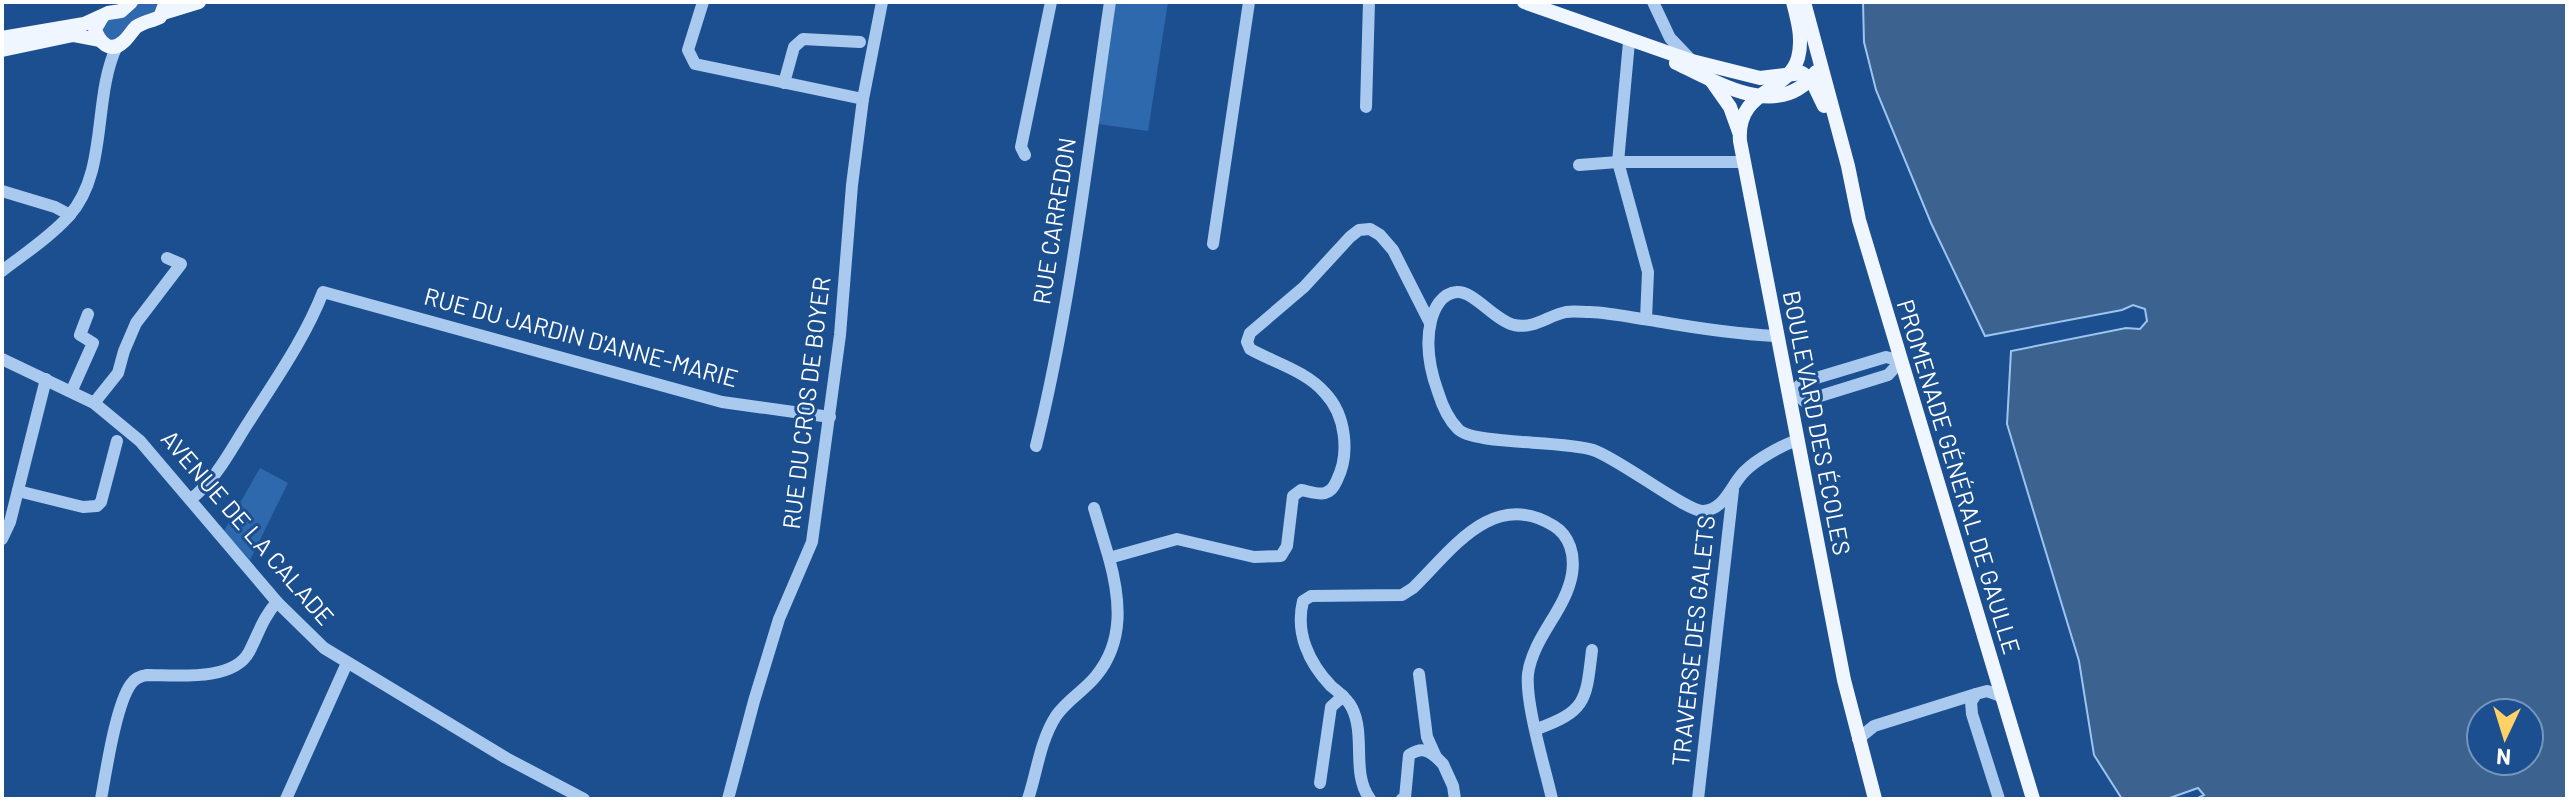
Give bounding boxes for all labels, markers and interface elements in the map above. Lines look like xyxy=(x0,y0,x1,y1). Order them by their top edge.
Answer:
street label: RUE CARREDON xyxy=(1026,135,1081,306)
street label: RUE DU CROS DE BOYER xyxy=(776,275,835,531)
street label: RUE DU JARDIN D'ANNE-MARIE xyxy=(421,281,742,392)
street label: BOULEVARD DES ÉCOLES xyxy=(1778,288,1857,558)
street label: PROMENADE GÉNÉRAL DE GAULLE xyxy=(1892,296,2027,657)
street label: AVENUE DE LA CALADE xyxy=(156,424,341,630)
street label: TRAVERSE DES GALETS xyxy=(1665,514,1720,768)
north arrow xyxy=(2465,697,2545,777)
text: N xyxy=(2495,744,2512,771)

